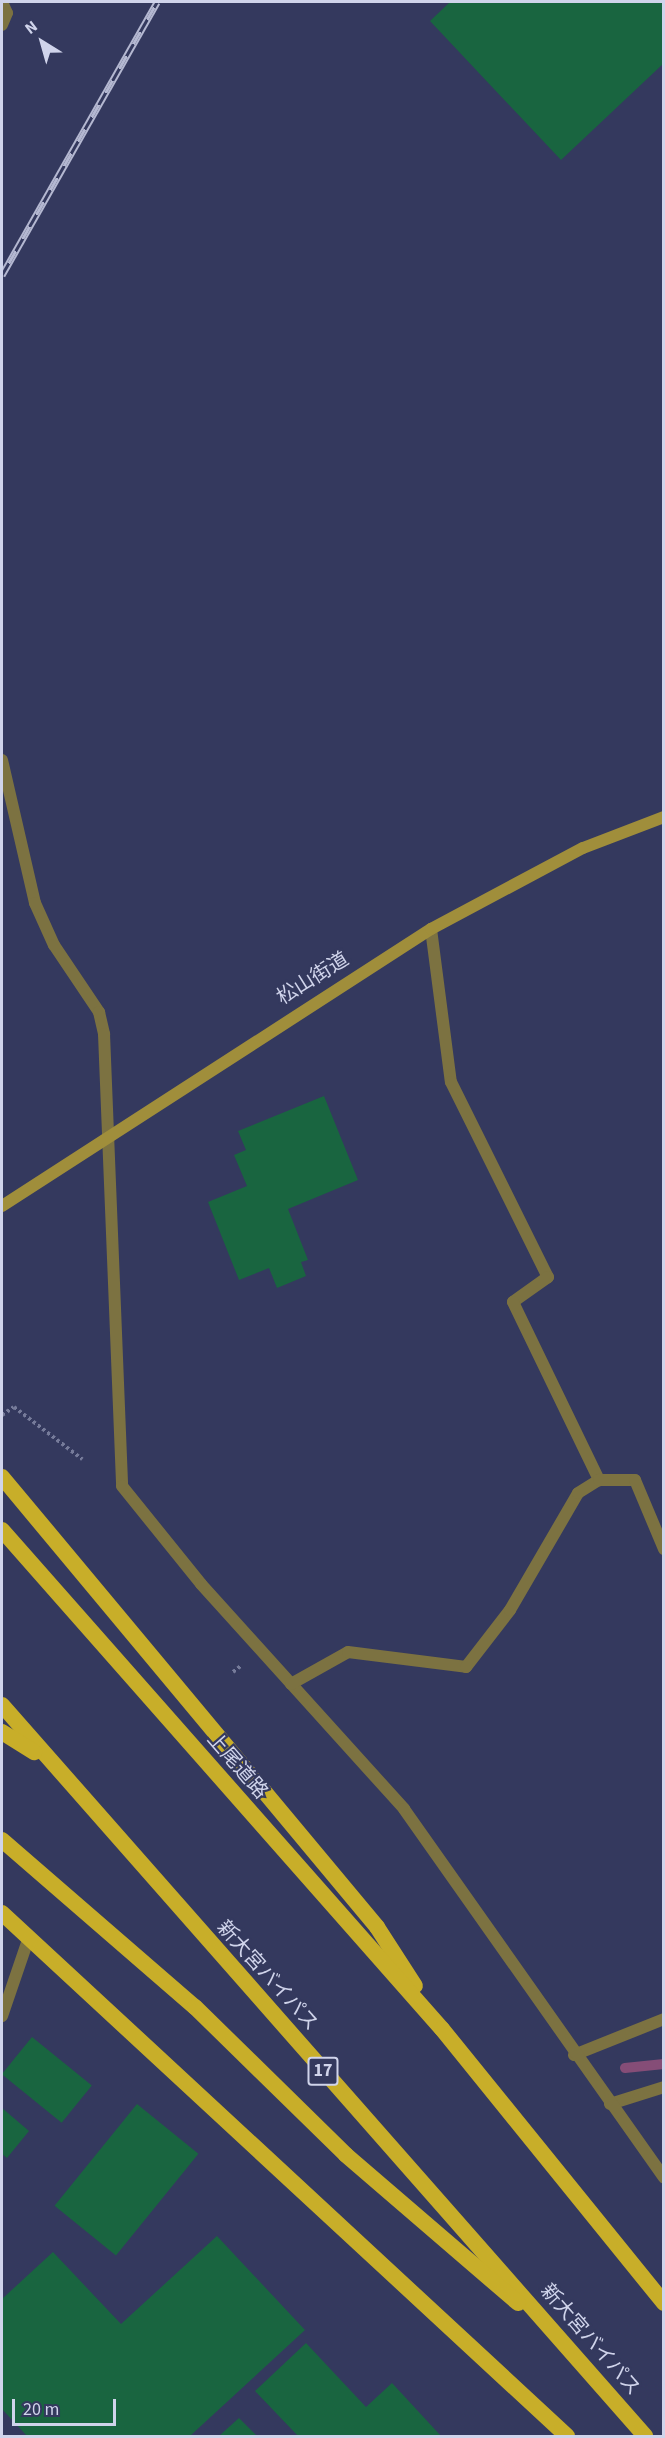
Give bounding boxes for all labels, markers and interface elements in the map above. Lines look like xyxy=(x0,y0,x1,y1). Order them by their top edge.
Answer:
north arrow xyxy=(12,12,72,72)
text: N xyxy=(20,16,42,40)
street label: 松山街道 xyxy=(273,948,353,1010)
street label: 上尾道路 xyxy=(202,1728,272,1804)
street label: 新大宮バイパス xyxy=(211,1916,323,2036)
road number: 17 xyxy=(306,2056,340,2086)
street label: 新大宮バイパス xyxy=(535,2279,645,2401)
scale bar xyxy=(15,2387,118,2425)
text: 20 m xyxy=(23,2397,59,2422)

